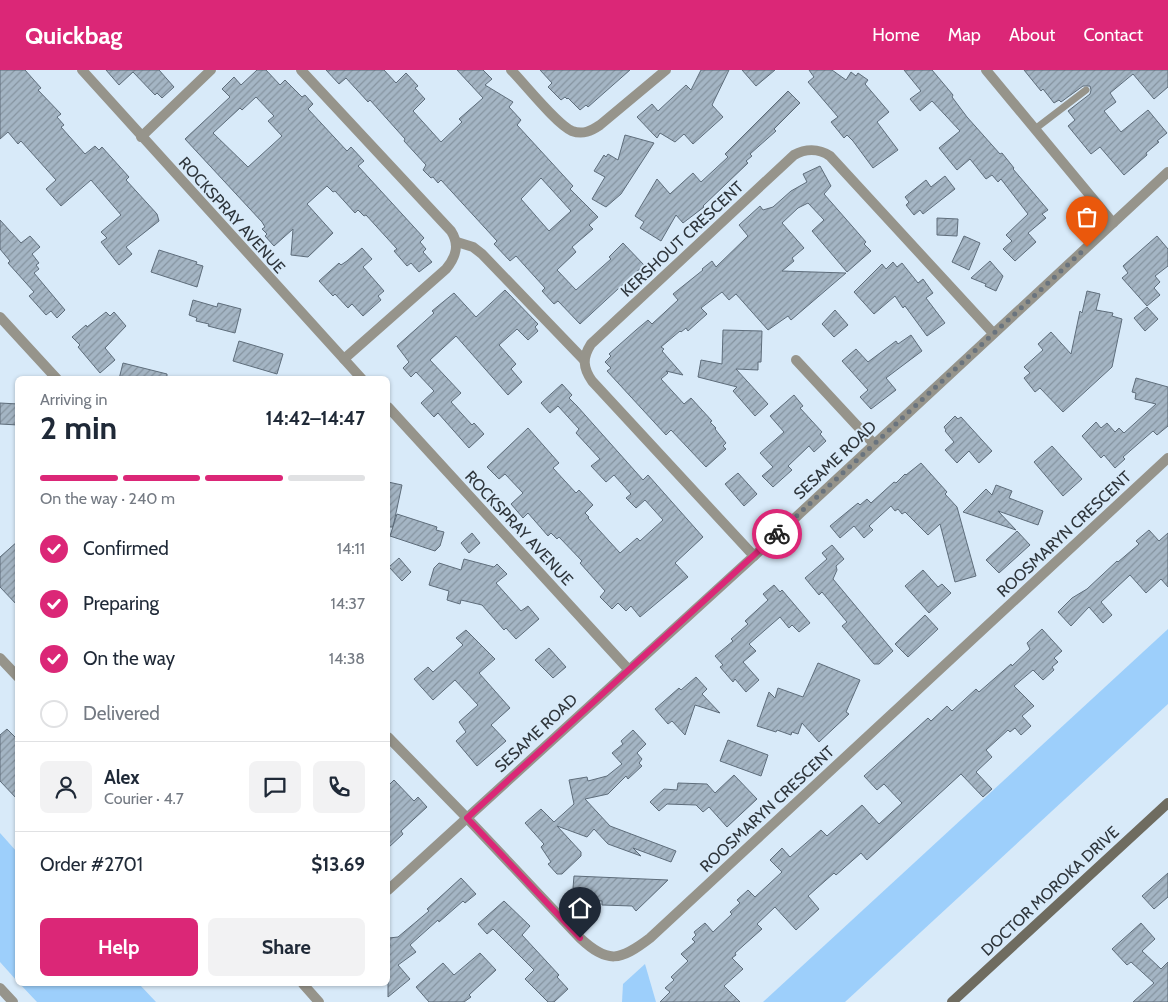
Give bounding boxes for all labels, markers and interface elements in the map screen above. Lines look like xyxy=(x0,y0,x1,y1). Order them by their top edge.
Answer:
text: Quickbag xyxy=(25,21,122,50)
text: Home xyxy=(872,24,920,46)
text: Map xyxy=(948,24,981,46)
text: About xyxy=(1009,24,1055,46)
text: Contact xyxy=(1083,24,1143,46)
street label: ROCKSPRAY AVENUE xyxy=(175,153,289,277)
street label: KERSHOUT CRESCENT xyxy=(617,177,747,301)
pin xyxy=(1066,196,1108,247)
icon: bag xyxy=(1073,203,1101,231)
text: Arriving in xyxy=(40,390,107,409)
text: 14:42–14:47 xyxy=(266,407,365,430)
text: 2 min xyxy=(40,408,117,447)
street label: SESAME ROAD xyxy=(790,417,880,503)
street label: ROCKSPRAY AVENUE xyxy=(461,467,577,589)
street label: ROOSMARYN CRESCENT xyxy=(993,467,1135,601)
text: On the way · 240 m xyxy=(40,489,175,508)
courier xyxy=(752,509,802,559)
icon: bike xyxy=(763,520,791,548)
icon: check xyxy=(40,535,68,563)
text: Confirmed xyxy=(83,537,169,560)
text: 14:11 xyxy=(337,539,365,558)
icon: check xyxy=(40,590,68,618)
text: Preparing xyxy=(83,592,159,615)
text: 14:37 xyxy=(331,594,365,613)
icon: check xyxy=(40,645,68,673)
text: On the way xyxy=(83,647,175,670)
text: 14:38 xyxy=(329,649,365,668)
street label: SESAME ROAD xyxy=(491,690,581,776)
text: Delivered xyxy=(83,702,160,725)
street label: ROOSMARYN CRESCENT xyxy=(696,742,838,876)
button: person xyxy=(40,761,92,813)
button: chat xyxy=(249,761,301,813)
button: phone xyxy=(313,761,365,813)
text: Alex xyxy=(104,766,140,789)
text: Courier · 4.7 xyxy=(104,789,184,808)
street label: DOCTOR MOROKA DRIVE xyxy=(977,822,1123,960)
text: Order #2701 xyxy=(40,853,143,876)
text: $13.69 xyxy=(311,853,365,876)
pin xyxy=(559,887,601,938)
icon: home xyxy=(566,894,594,922)
button: Help xyxy=(40,918,198,976)
button: Share xyxy=(208,918,365,976)

